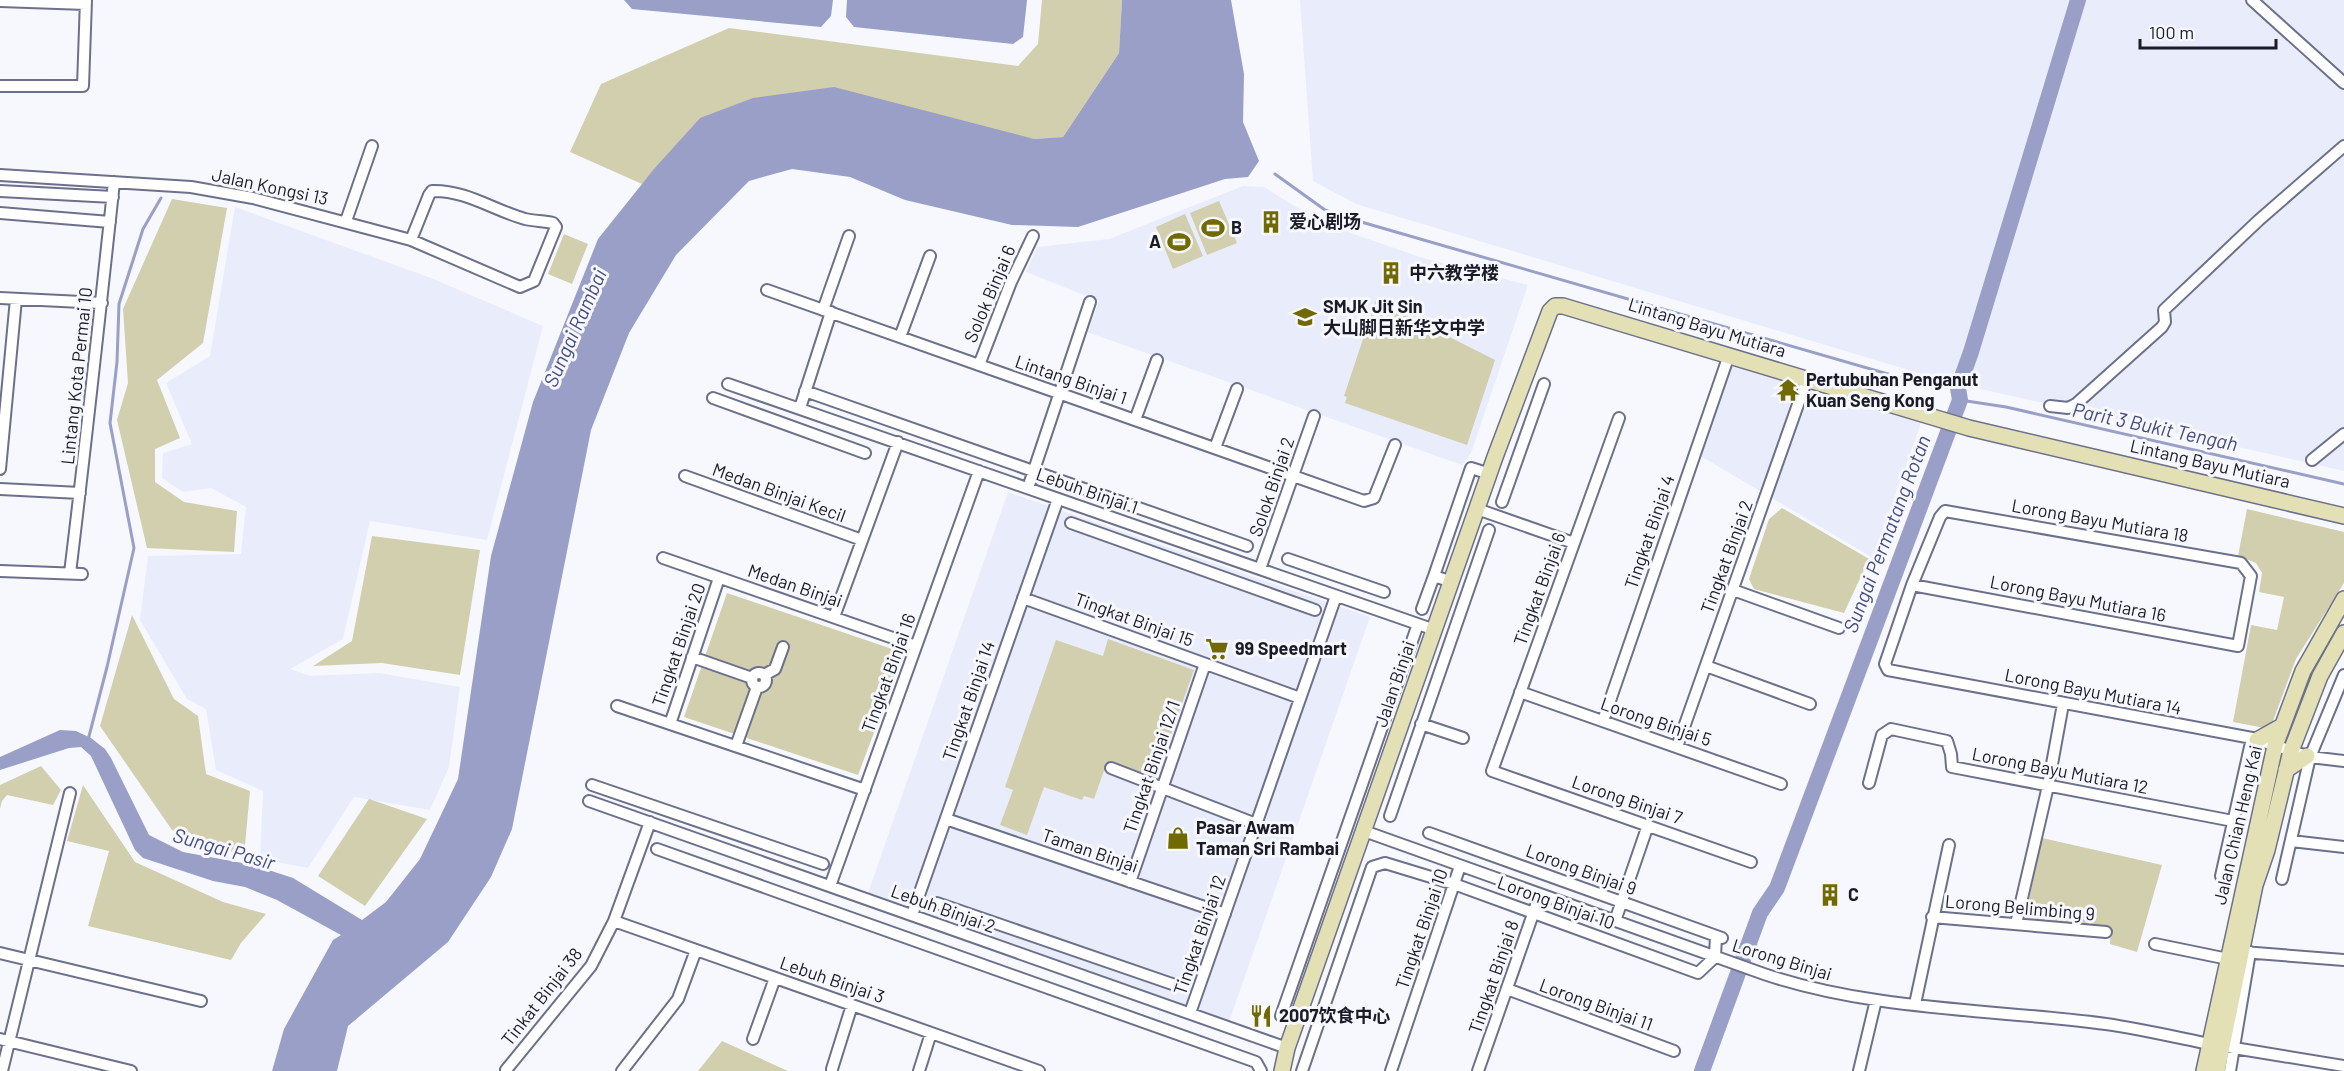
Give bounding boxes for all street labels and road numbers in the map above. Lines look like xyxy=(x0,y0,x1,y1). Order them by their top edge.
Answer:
street label: Jalan Kongsi 13 xyxy=(210,163,330,209)
street label: Solok Binjai 6 xyxy=(959,242,1019,346)
street label: Lintang Kota Permai 10 xyxy=(56,286,96,466)
street label: Lintang Bayu Mutiara xyxy=(1626,293,1789,361)
street label: Lintang Binjai 1 xyxy=(1012,350,1130,408)
street label: Solok Binjai 2 xyxy=(1244,434,1298,539)
street label: Lintang Bayu Mutiara xyxy=(2128,434,2292,492)
street label: Medan Binjai Kecil xyxy=(710,458,849,526)
street label: Lebuh Binjai 1 xyxy=(1033,462,1141,518)
street label: Tingkat Binjai 4 xyxy=(1619,472,1679,592)
street label: Lorong Bayu Mutiara 18 xyxy=(2010,494,2190,546)
street label: Tingkat Binjai 2 xyxy=(1695,497,1757,616)
street label: Tingkat Binjai 6 xyxy=(1508,529,1570,648)
street label: Medan Binjai xyxy=(745,559,846,612)
street label: Lorong Bayu Mutiara 16 xyxy=(1988,570,2168,626)
street label: Tingkat Binjai 20 xyxy=(647,580,709,709)
street label: Tingkat Binjai 15 xyxy=(1072,587,1197,651)
street label: Tingkat Binjai 16 xyxy=(856,610,920,735)
street label: Tingkat Binjai 14 xyxy=(937,638,999,764)
street label: Jalan Binjai xyxy=(1369,638,1419,730)
street label: Lorong Bayu Mutiara 14 xyxy=(2003,663,2183,719)
street label: Lorong Binjai 5 xyxy=(1598,692,1715,750)
street label: Tingkat Binjai 12/1 xyxy=(1118,697,1184,836)
street label: Lorong Bayu Mutiara 12 xyxy=(1970,742,2150,798)
street label: Jalan Chian Heng Kai xyxy=(2208,743,2266,907)
street label: Lorong Binjai 7 xyxy=(1569,770,1686,828)
street label: Taman Binjai xyxy=(1039,823,1141,877)
street label: Lorong Binjai 9 xyxy=(1523,839,1640,899)
street label: Tingkat Binjai 10 xyxy=(1390,866,1452,992)
street label: Lorong Binjai 10 xyxy=(1495,871,1618,933)
street label: Tingkat Binjai 12 xyxy=(1168,872,1230,998)
street label: Lebuh Binjai 2 xyxy=(888,879,999,937)
street label: Lorong Belimbing 9 xyxy=(1944,889,2096,925)
street label: Tingkat Binjai 8 xyxy=(1463,917,1523,1036)
street label: Lorong Binjai xyxy=(1730,933,1835,985)
street label: Tinkat Binjai 38 xyxy=(496,943,586,1050)
street label: Lebuh Binjai 3 xyxy=(777,951,888,1007)
street label: Lorong Binjai 11 xyxy=(1537,973,1656,1035)

